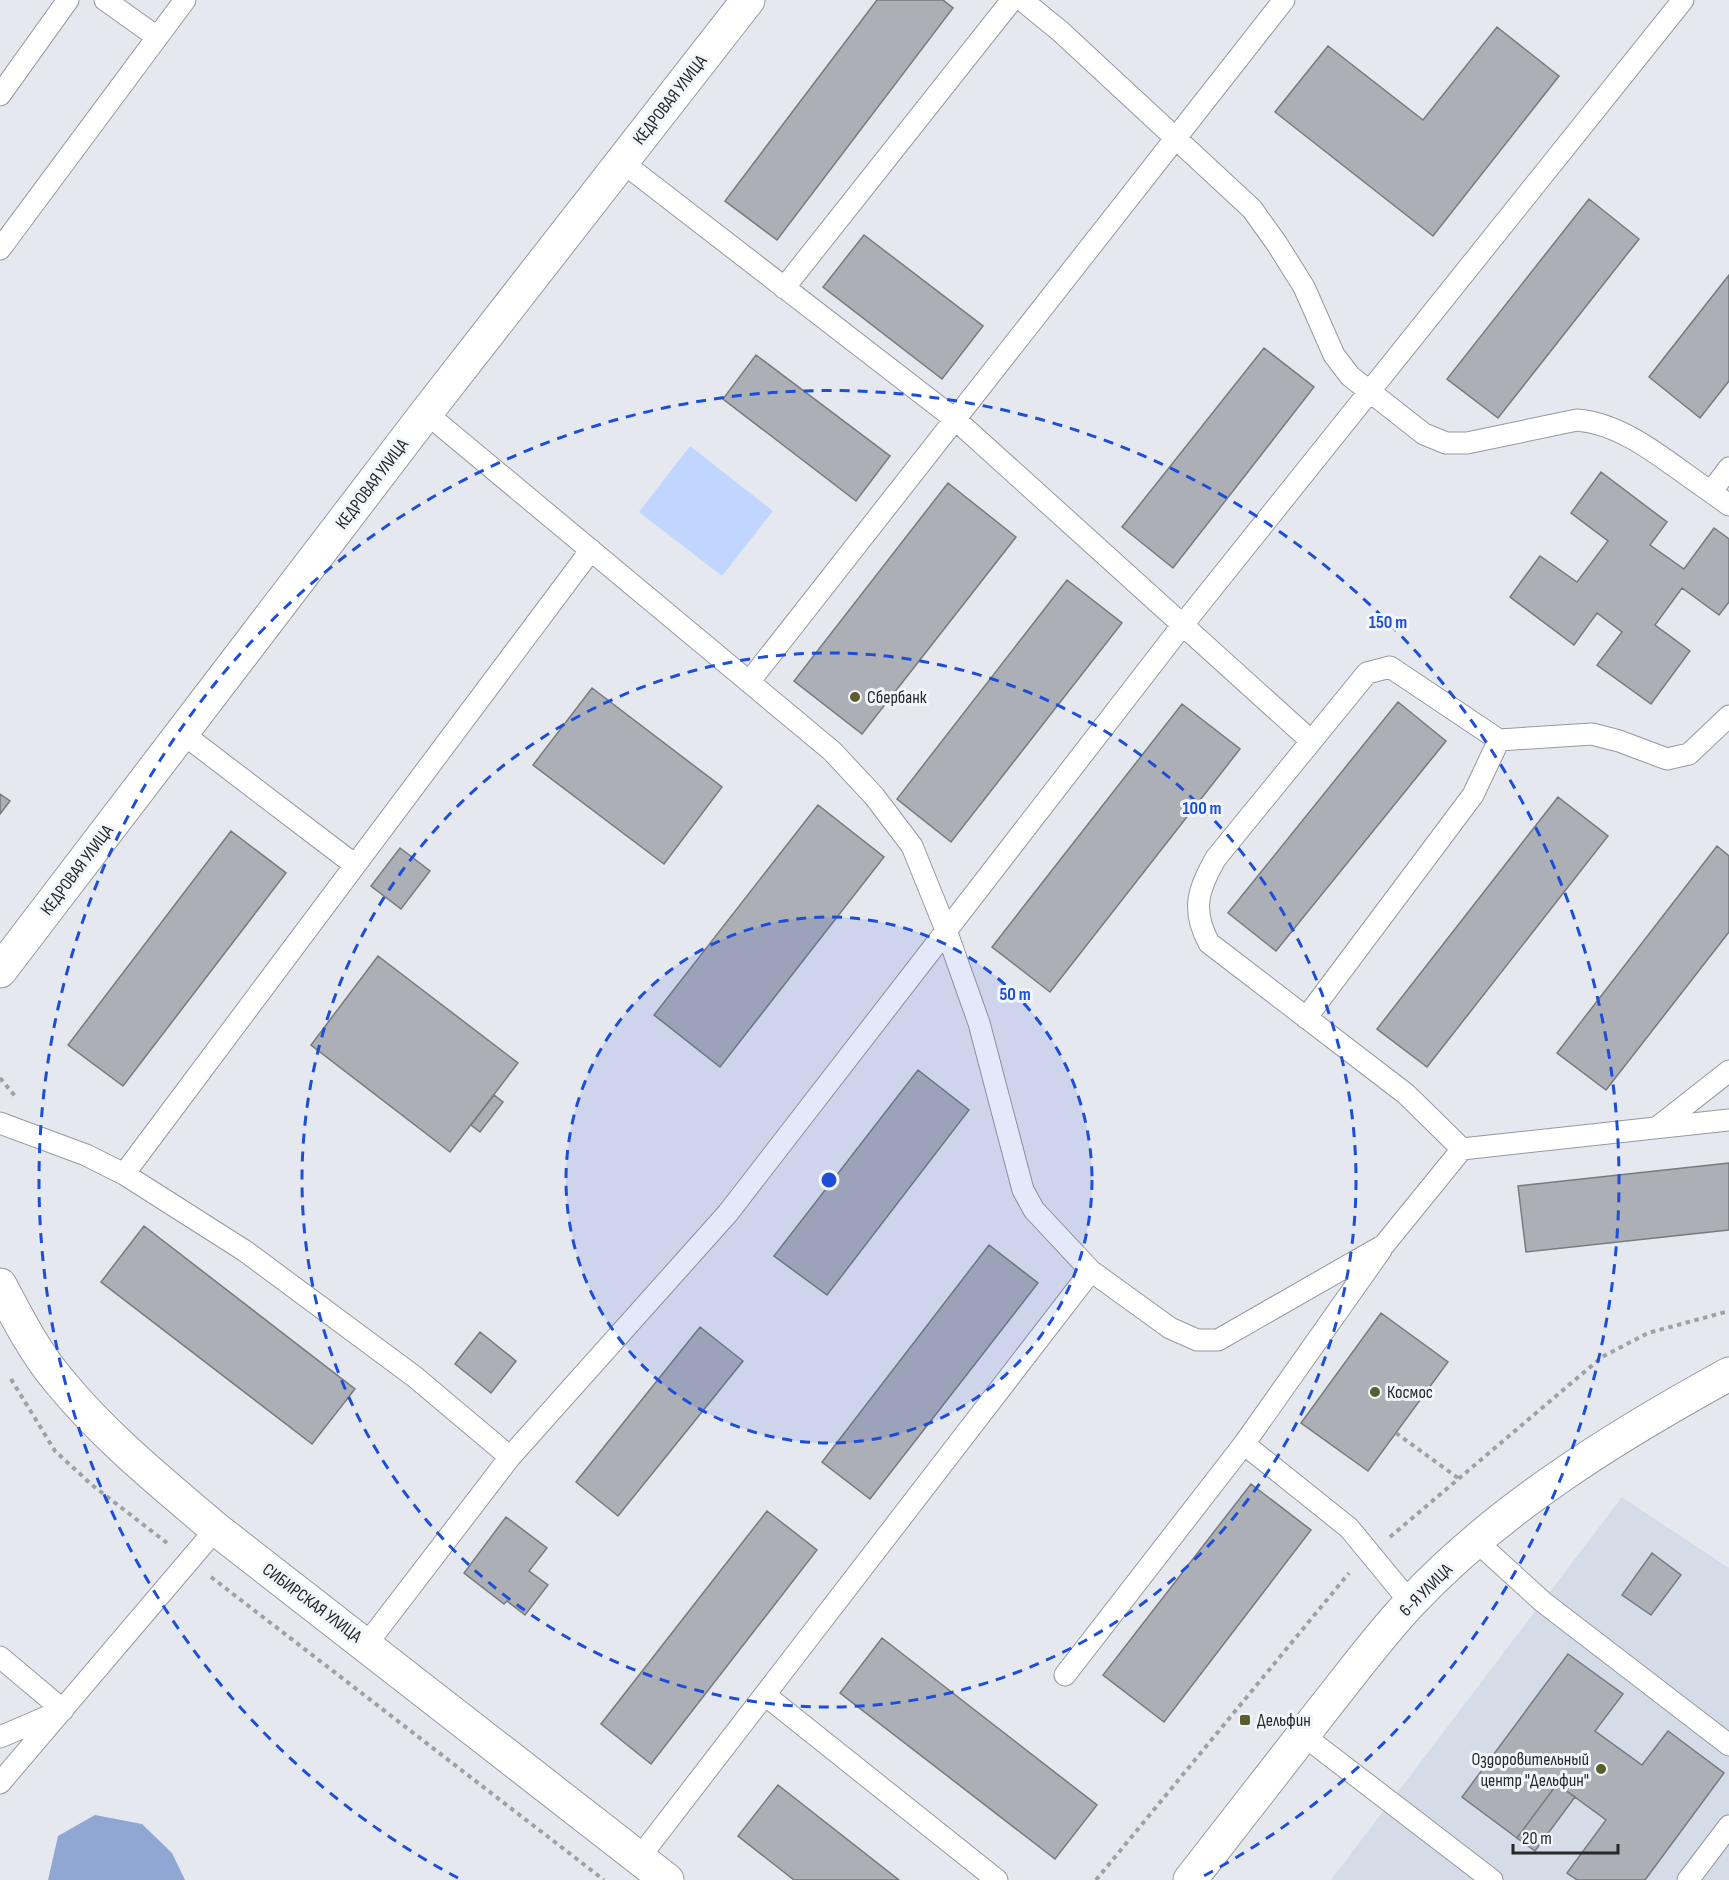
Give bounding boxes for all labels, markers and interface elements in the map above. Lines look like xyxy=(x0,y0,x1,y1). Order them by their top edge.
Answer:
street label: КЕДРОВАЯ УЛИЦА xyxy=(629,51,712,149)
street label: КЕДРОВАЯ УЛИЦА xyxy=(331,434,413,533)
text: 150 m xyxy=(1369,612,1407,633)
place label: Сбербанк xyxy=(867,687,927,708)
marker: Сбербанк xyxy=(848,690,862,704)
text: 100 m xyxy=(1183,798,1222,819)
street label: КЕДРОВАЯ УЛИЦА xyxy=(36,820,118,919)
text: 50 m xyxy=(999,984,1031,1005)
centre of rings xyxy=(819,1170,839,1190)
place label: Космос xyxy=(1387,1382,1433,1403)
marker: Космос xyxy=(1368,1385,1382,1399)
street label: СИБИРСКАЯ УЛИЦА xyxy=(258,1559,366,1647)
street label: 6-Я УЛИЦА xyxy=(1395,1559,1457,1621)
place label: Дельфин xyxy=(1257,1710,1311,1731)
marker: Дельфин xyxy=(1238,1713,1252,1727)
place label: Оздоровительный центр "Дельфин" xyxy=(1471,1749,1589,1791)
marker: Оздоровительный центр "Дельфин" xyxy=(1594,1762,1608,1776)
scale bar xyxy=(1513,1817,1618,1855)
text: 20 m xyxy=(1522,1828,1552,1849)

